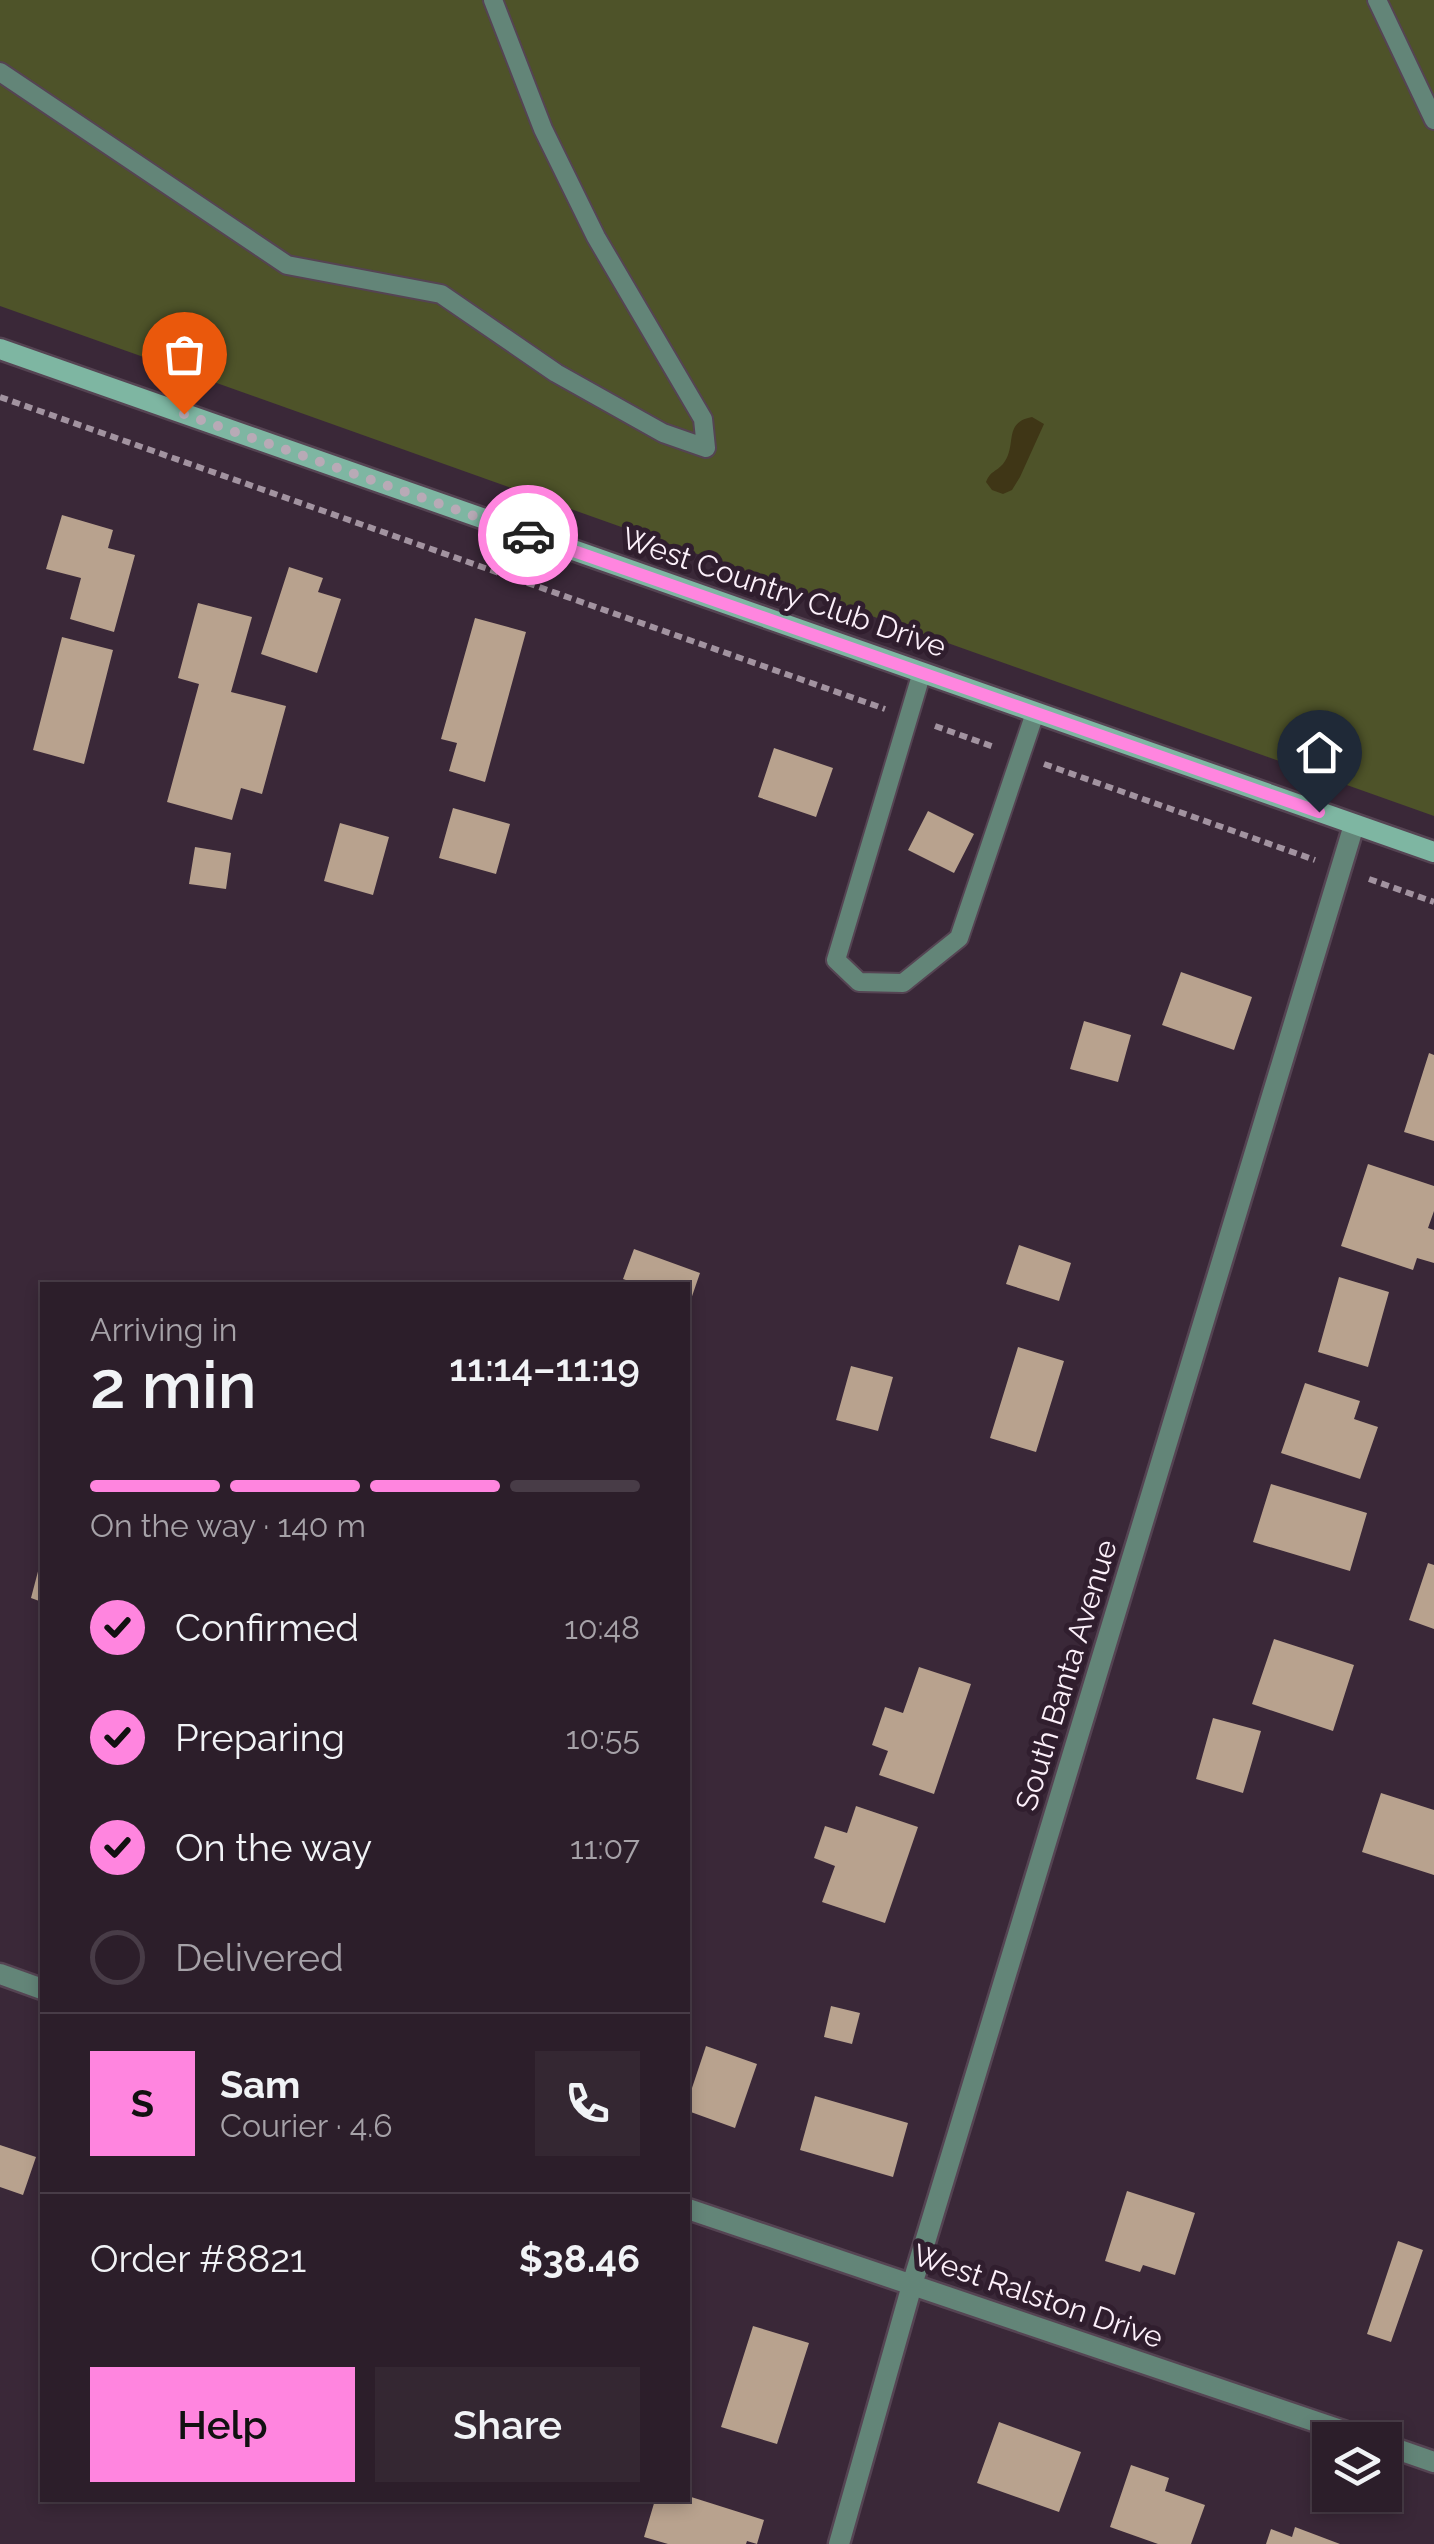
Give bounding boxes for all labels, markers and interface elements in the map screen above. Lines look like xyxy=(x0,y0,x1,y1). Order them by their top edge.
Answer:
pin xyxy=(142,312,227,415)
icon: bag xyxy=(157,327,212,382)
courier xyxy=(478,485,578,585)
icon: car xyxy=(501,508,556,563)
street label: West Country Club Drive xyxy=(617,520,951,664)
pin xyxy=(1277,710,1362,813)
icon: home xyxy=(1292,725,1347,780)
text: Arriving in xyxy=(90,1311,237,1348)
text: 11:14–11:19 xyxy=(449,1345,640,1390)
text: 2 min xyxy=(90,1347,257,1423)
text: On the way · 140 m xyxy=(90,1507,366,1544)
street label: South Banta Avenue xyxy=(1008,1535,1124,1815)
icon: check xyxy=(90,1600,145,1655)
text: Confirmed xyxy=(175,1605,359,1650)
text: 10:48 xyxy=(564,1609,640,1646)
icon: check xyxy=(90,1710,145,1765)
text: Preparing xyxy=(175,1715,345,1760)
text: 10:55 xyxy=(566,1719,640,1756)
icon: check xyxy=(90,1820,145,1875)
text: On the way xyxy=(175,1825,372,1870)
text: 11:07 xyxy=(570,1829,640,1866)
text: Delivered xyxy=(175,1935,344,1980)
button: phone xyxy=(535,2051,640,2156)
text: Sam xyxy=(220,2062,300,2107)
text: S xyxy=(131,2081,154,2126)
text: Courier · 4.6 xyxy=(220,2107,393,2144)
text: Order #8821 xyxy=(90,2236,306,2281)
text: $38.46 xyxy=(519,2236,640,2281)
street label: West Ralston Drive xyxy=(908,2237,1168,2355)
button: Help xyxy=(90,2367,355,2482)
button: Share xyxy=(375,2367,640,2482)
map controls xyxy=(1312,2422,1402,2512)
button: layers xyxy=(1312,2422,1402,2512)

